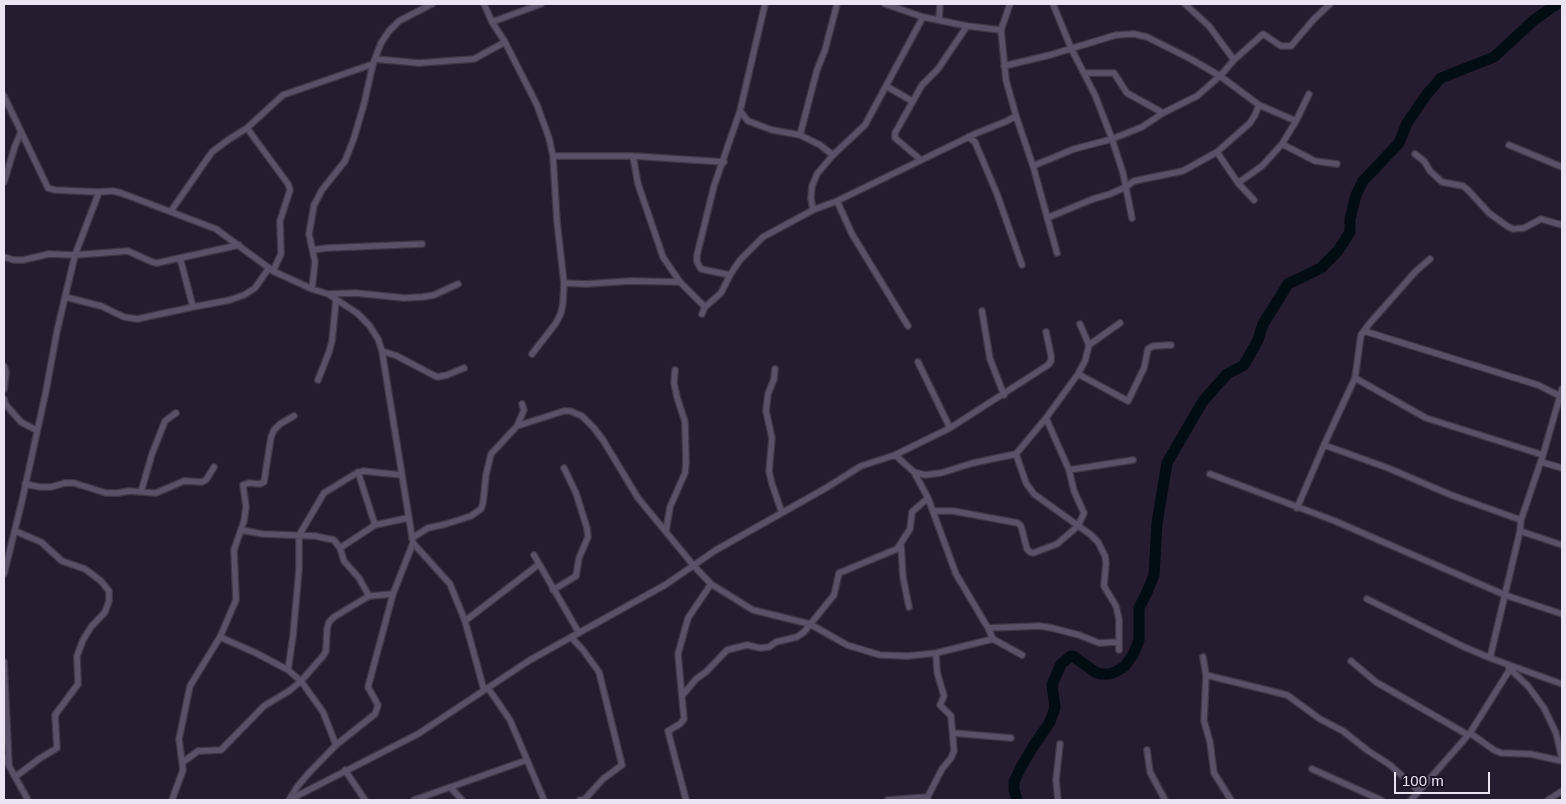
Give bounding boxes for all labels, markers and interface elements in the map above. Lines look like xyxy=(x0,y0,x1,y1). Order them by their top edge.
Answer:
scale bar xyxy=(1396,762,1492,794)
text: 100 m xyxy=(1402,772,1444,789)

